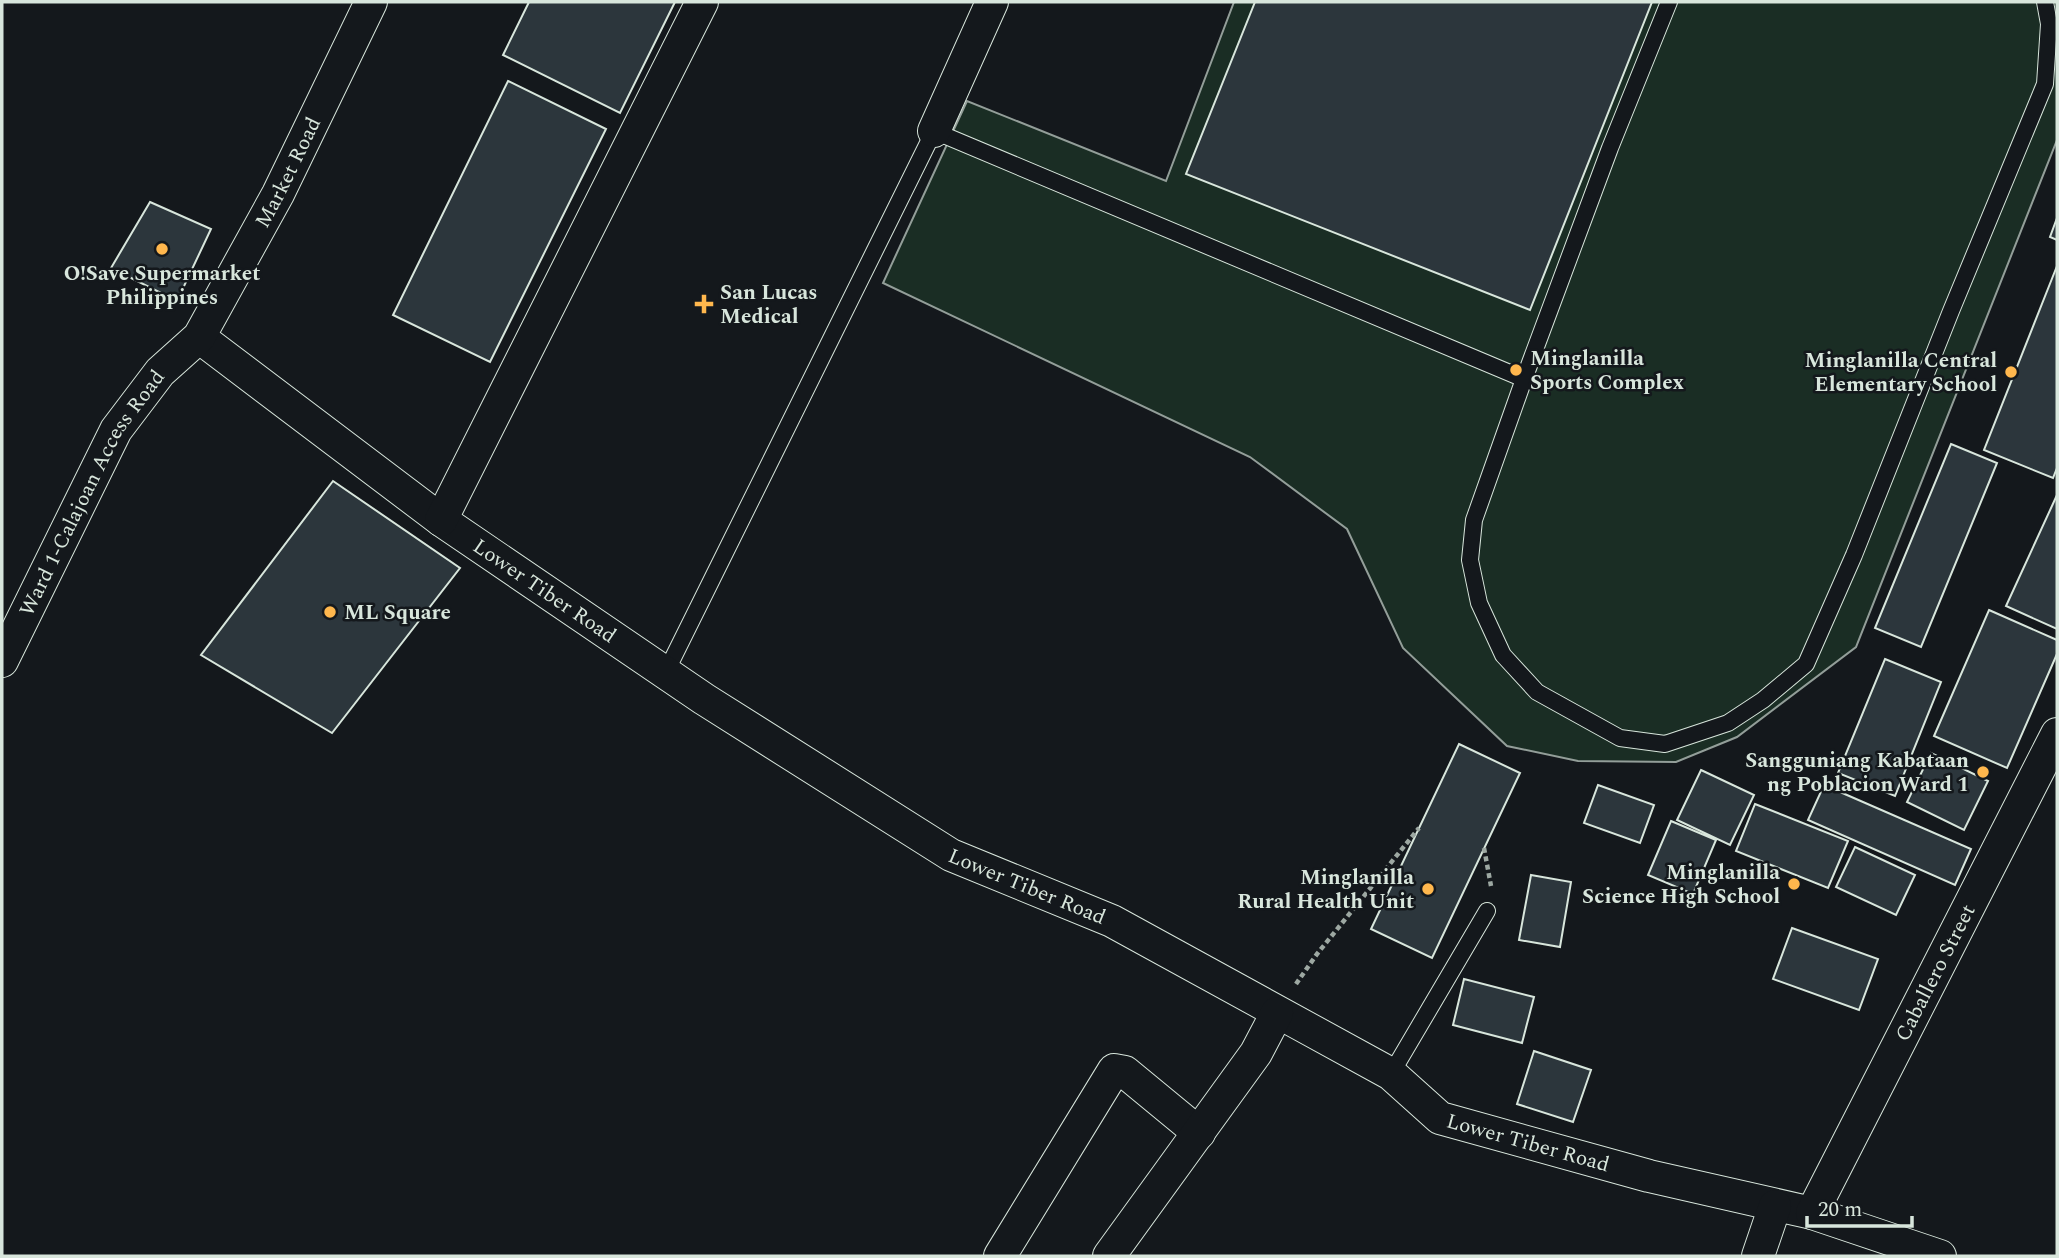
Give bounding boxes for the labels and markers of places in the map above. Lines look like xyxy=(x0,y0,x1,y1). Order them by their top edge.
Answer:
marker: O!Save Supermarket Philippines xyxy=(154,241,170,257)
place label: O!Save Supermarket Philippines xyxy=(64,258,260,314)
place label: San Lucas Medical xyxy=(720,277,817,333)
marker: San Lucas Medical xyxy=(694,294,714,314)
place label: Minglanilla Sports Complex xyxy=(1530,343,1684,399)
place label: Minglanilla Central Elementary School xyxy=(1805,345,1997,401)
marker: Minglanilla Sports Complex xyxy=(1508,362,1524,378)
marker: Minglanilla Central Elementary School xyxy=(2003,364,2019,380)
place label: ML Square xyxy=(344,597,451,629)
marker: ML Square xyxy=(322,604,338,620)
place label: Sangguniang Kabataan ng Poblacion Ward 1 xyxy=(1745,745,1969,801)
marker: Sangguniang Kabataan ng Poblacion Ward 1 xyxy=(1975,764,1991,780)
place label: Minglanilla Science High School xyxy=(1582,857,1780,913)
place label: Minglanilla Rural Health Unit xyxy=(1237,862,1414,918)
marker: Minglanilla Science High School xyxy=(1786,876,1802,892)
marker: Minglanilla Rural Health Unit xyxy=(1420,881,1436,897)

